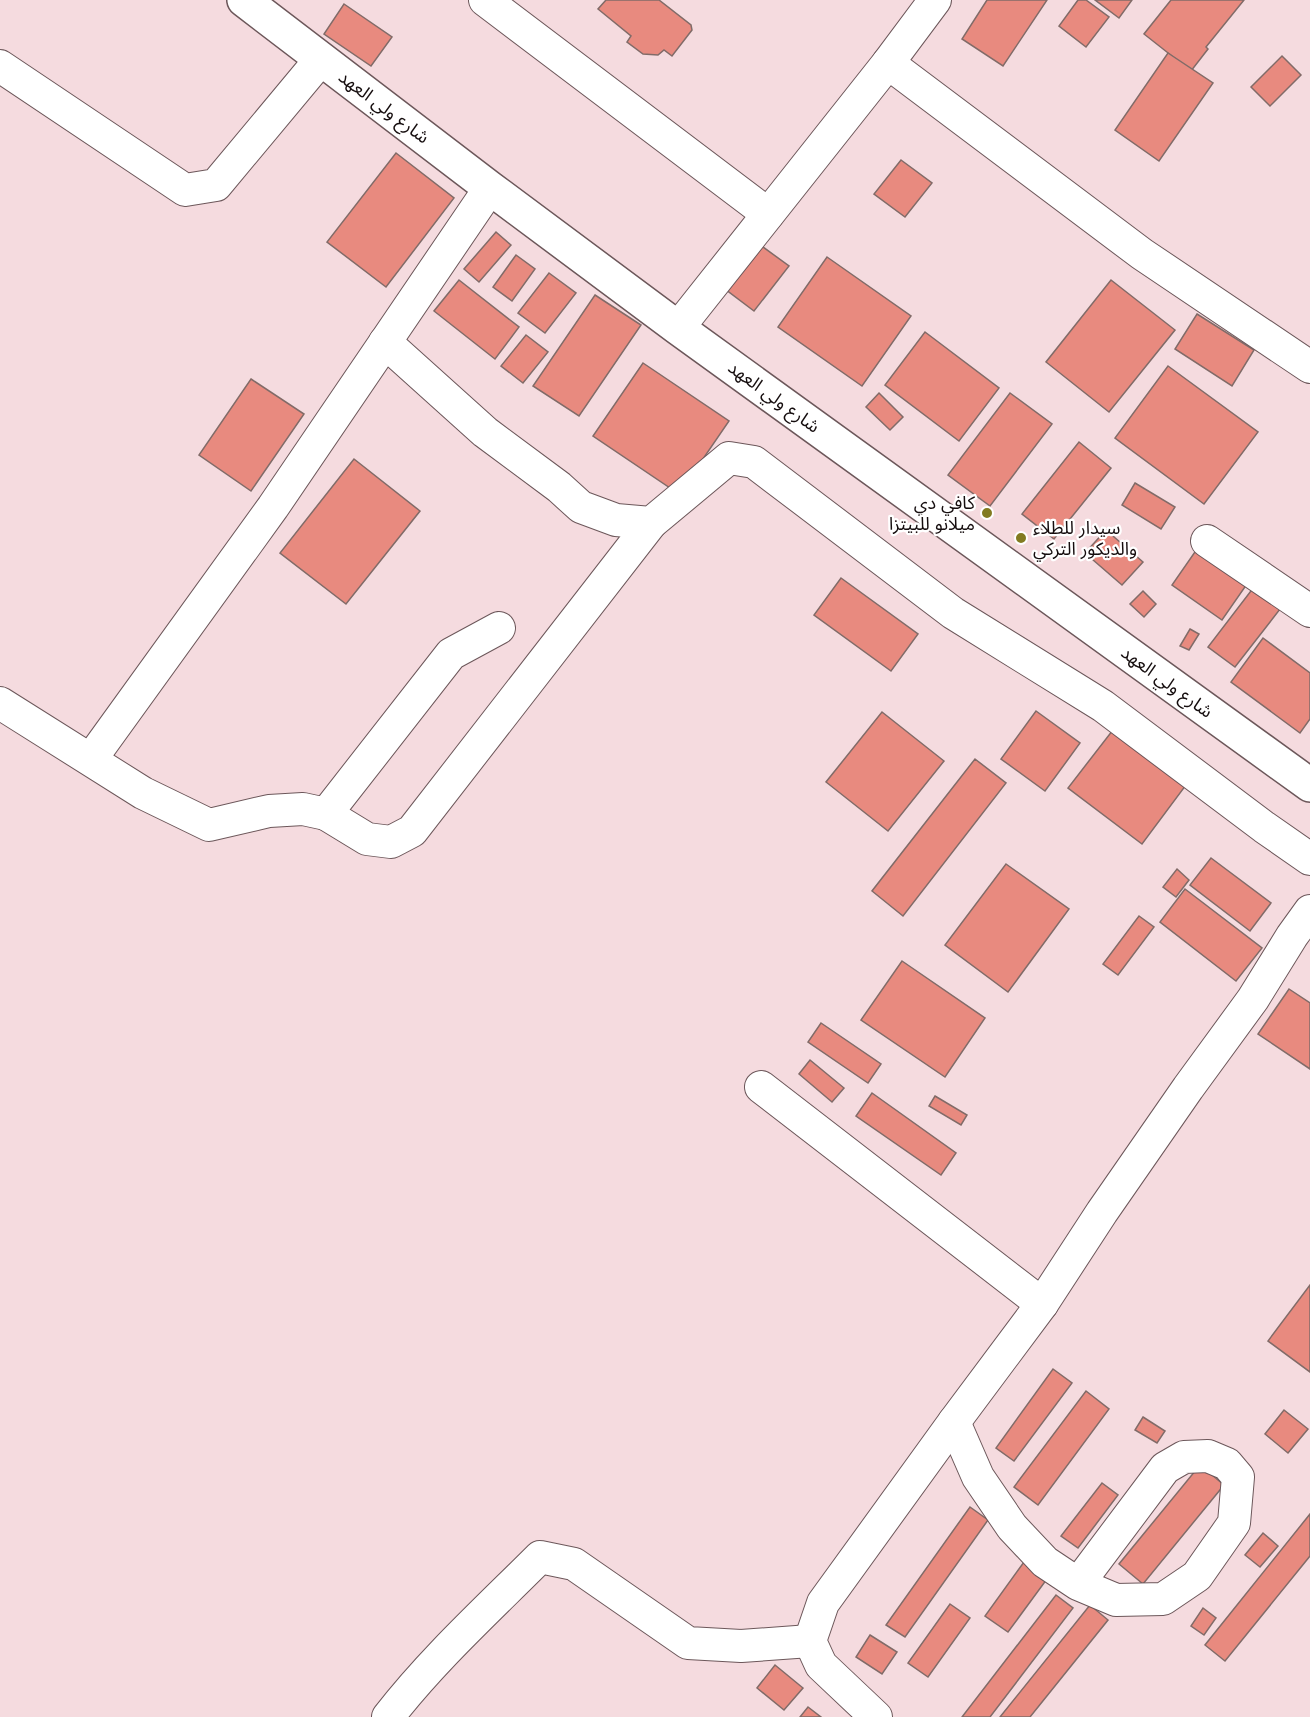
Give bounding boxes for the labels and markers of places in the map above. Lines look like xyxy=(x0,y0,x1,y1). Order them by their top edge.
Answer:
place label: كافي دي ميلانو للبيتزا xyxy=(889,493,976,535)
marker: كافي دي ميلانو للبيتزا xyxy=(980,506,994,520)
place label: سيدار للطلاء والديكور التركي xyxy=(1033,518,1137,562)
marker: سيدار للطلاء والديكور التركي xyxy=(1014,531,1028,545)

